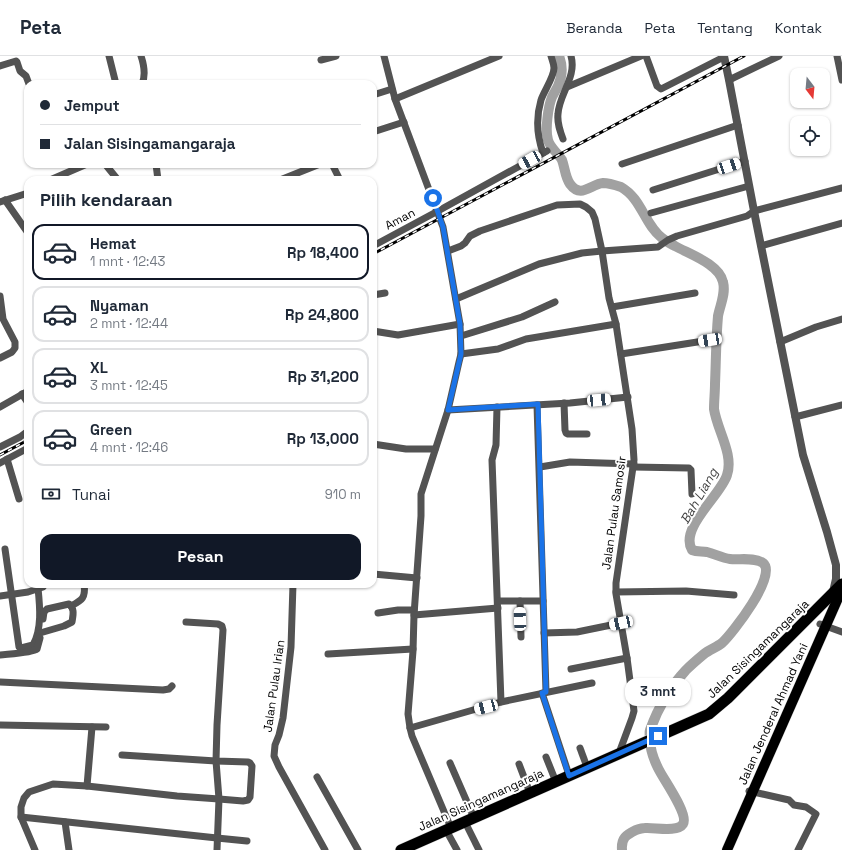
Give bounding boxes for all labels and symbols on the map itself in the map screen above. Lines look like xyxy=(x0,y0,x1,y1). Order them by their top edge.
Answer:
north arrow xyxy=(790,68,830,108)
car xyxy=(517,149,543,171)
car xyxy=(716,157,742,175)
route start xyxy=(424,189,442,207)
street label: Aman xyxy=(382,204,418,234)
car xyxy=(697,332,723,348)
car xyxy=(587,393,611,407)
street label: Jalan Pulau Samosir xyxy=(598,455,630,571)
water label: Bah Liang xyxy=(676,465,722,527)
street label: Jalan Sisingamangaraja xyxy=(704,596,812,702)
car xyxy=(514,607,526,631)
car xyxy=(608,615,634,631)
street label: Jalan Pulau Irian xyxy=(260,639,288,733)
street label: Jalan Jenderal Ahmad Yani xyxy=(735,641,812,787)
callout: 3 mnt xyxy=(625,678,691,706)
car xyxy=(473,698,499,716)
route end xyxy=(649,727,667,745)
street label: Jalan Sisingamangaraja xyxy=(416,765,546,835)

